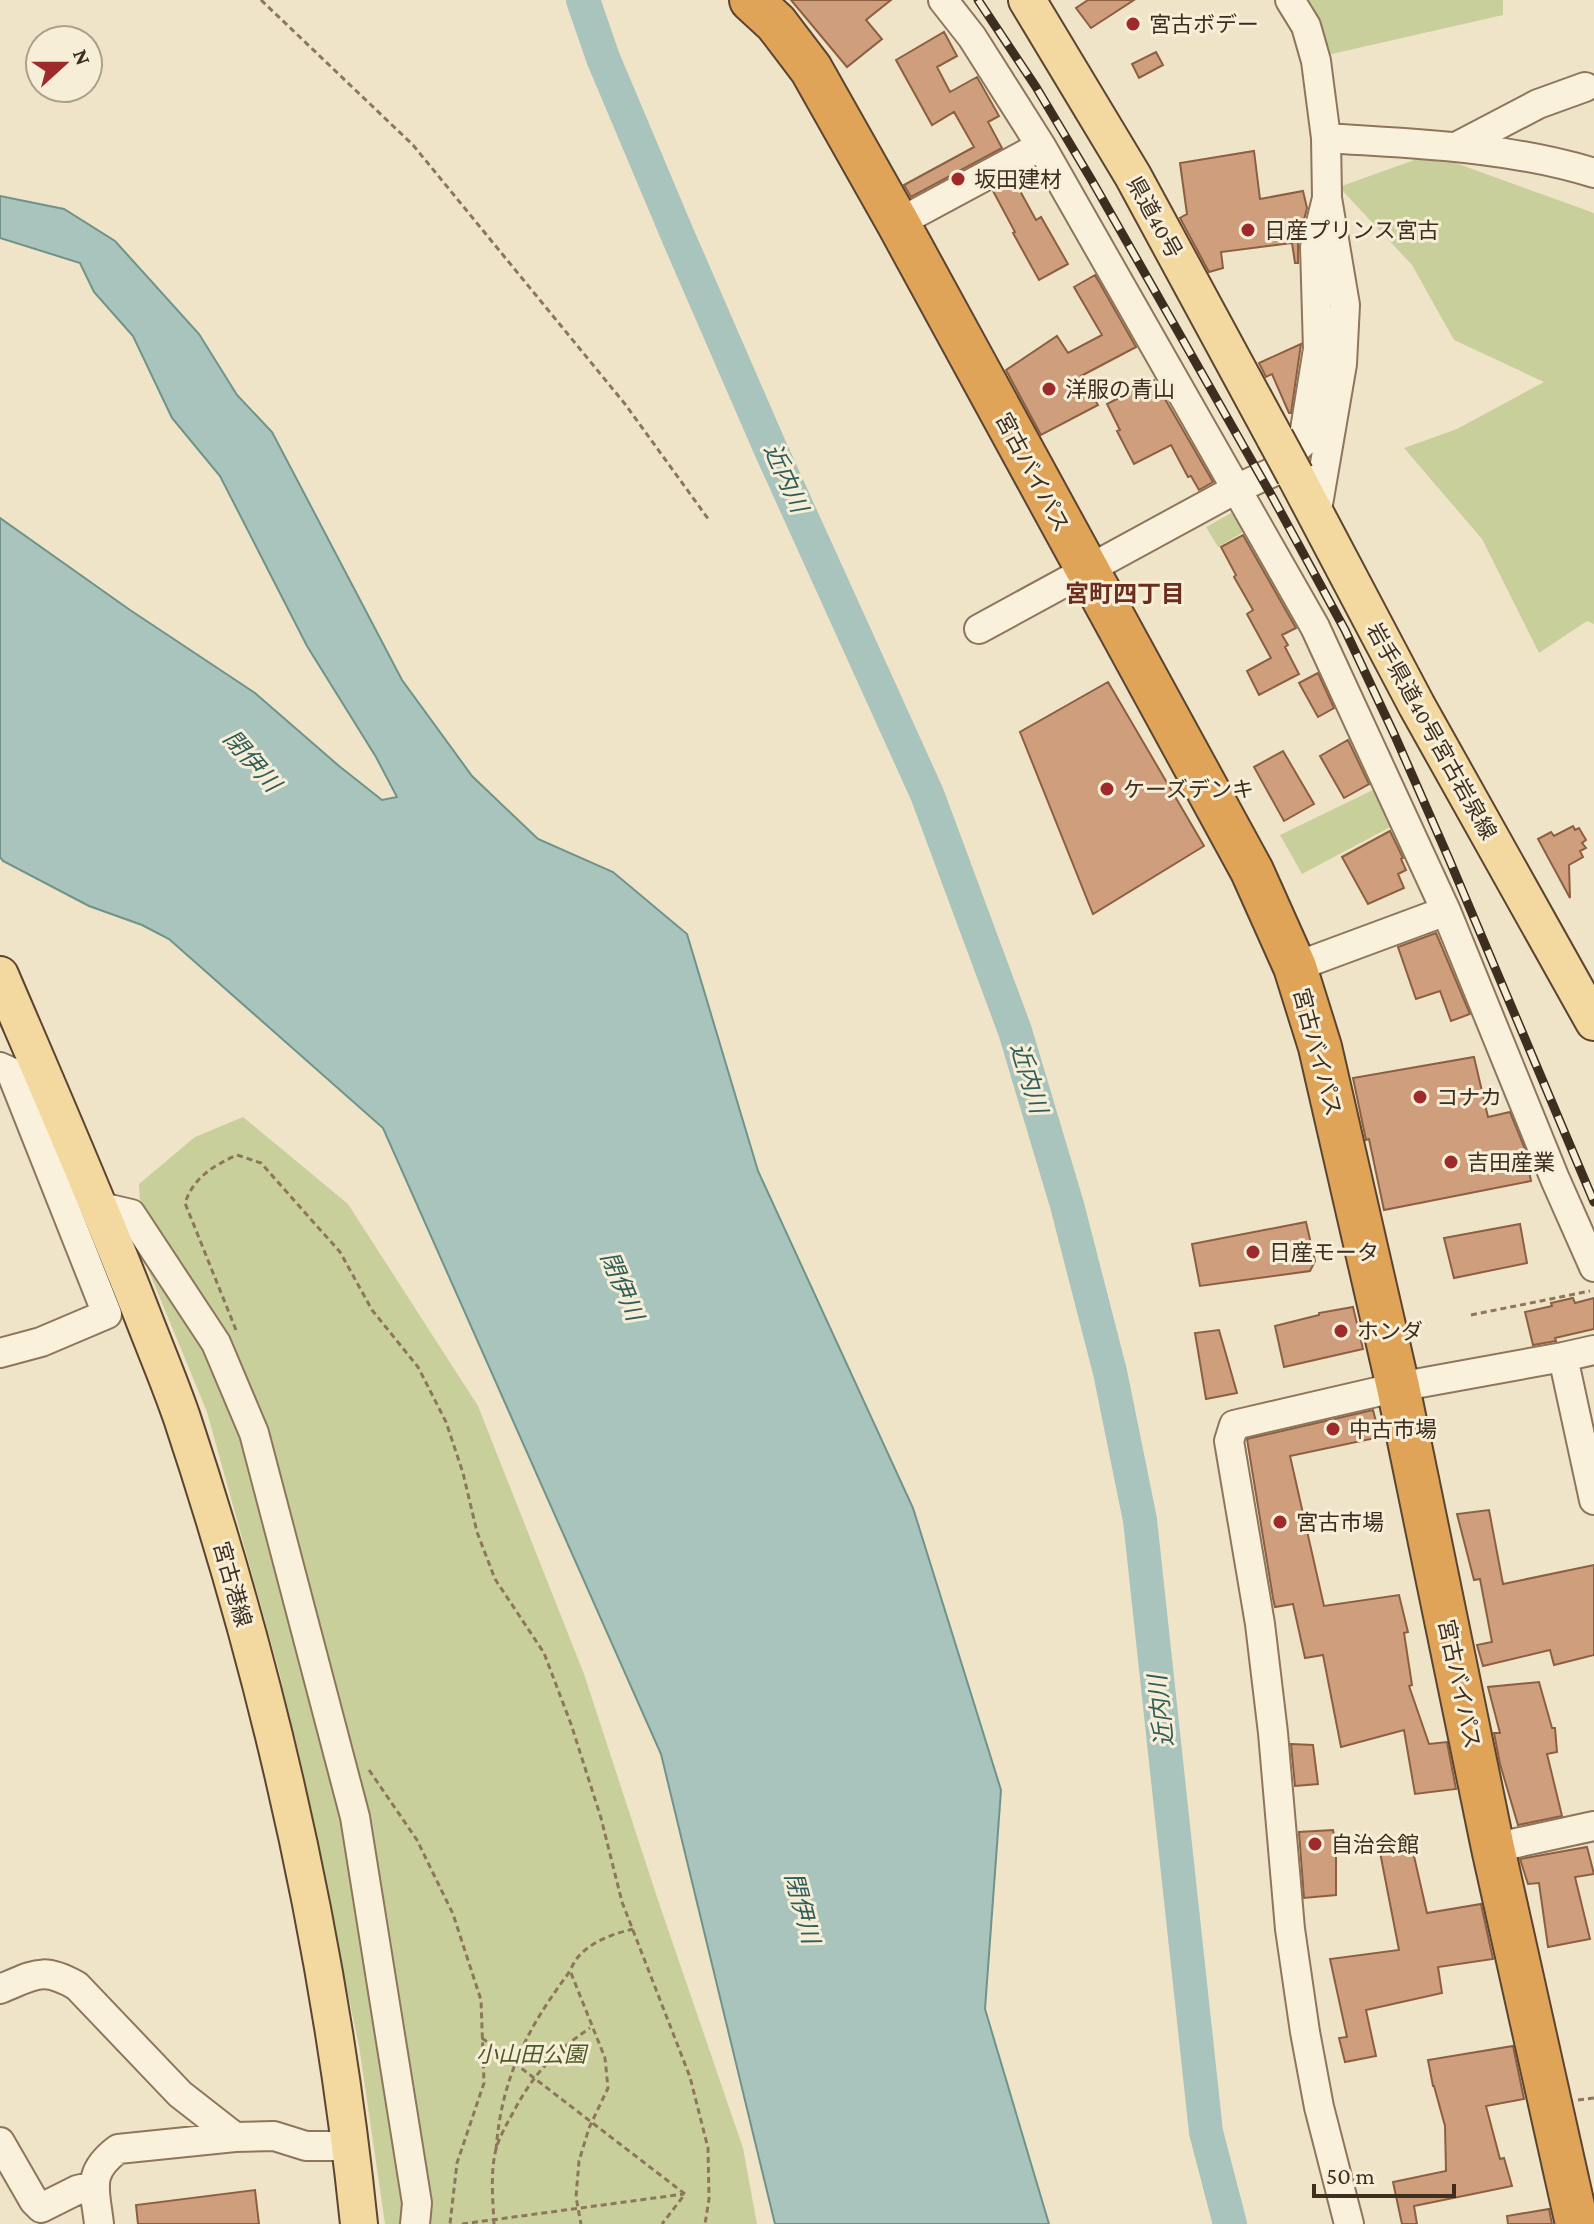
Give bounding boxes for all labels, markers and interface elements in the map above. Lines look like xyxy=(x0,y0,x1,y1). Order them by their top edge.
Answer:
place label: 宮古ボデー xyxy=(1149,12,1259,37)
marker: 宮古ボデー xyxy=(1124,15,1142,33)
north arrow xyxy=(24,24,104,104)
text: N xyxy=(68,46,97,68)
place label: 坂田建材 xyxy=(974,167,1062,192)
marker: 坂田建材 xyxy=(949,170,967,188)
street label: 県道40号 xyxy=(1122,172,1187,263)
place label: 日産プリンス宮古 xyxy=(1264,218,1440,243)
marker: 日産プリンス宮古 xyxy=(1239,221,1257,239)
place label: 洋服の青山 xyxy=(1065,377,1175,402)
marker: 洋服の青山 xyxy=(1040,380,1058,398)
street label: 宮古バイパス xyxy=(991,408,1074,536)
water label: 近内川 xyxy=(759,439,815,519)
district label: 宮町四丁目 xyxy=(1065,580,1185,607)
street label: 岩手県道40号宮古岩泉線 xyxy=(1362,619,1502,844)
water label: 閉伊川 xyxy=(219,725,288,799)
place label: ケーズデンキ xyxy=(1123,777,1254,802)
marker: ケーズデンキ xyxy=(1098,780,1116,798)
street label: 宮古バイパス xyxy=(1288,985,1347,1119)
water label: 近内川 xyxy=(1006,1039,1054,1119)
place label: コナカ xyxy=(1436,1085,1502,1110)
marker: コナカ xyxy=(1411,1088,1429,1106)
place label: 吉田産業 xyxy=(1467,1150,1555,1175)
marker: 吉田産業 xyxy=(1442,1153,1460,1171)
place label: 日産モータ xyxy=(1269,1240,1379,1265)
marker: 日産モータ xyxy=(1244,1243,1262,1261)
water label: 閉伊川 xyxy=(596,1247,650,1327)
place label: ホンダ xyxy=(1357,1319,1423,1344)
marker: ホンダ xyxy=(1332,1322,1350,1340)
place label: 中古市場 xyxy=(1349,1417,1437,1442)
marker: 中古市場 xyxy=(1324,1420,1342,1438)
place label: 宮古市場 xyxy=(1296,1510,1384,1535)
marker: 宮古市場 xyxy=(1271,1513,1289,1531)
street label: 宮古港線 xyxy=(208,1538,257,1630)
street label: 宮古バイパス xyxy=(1434,1617,1485,1751)
water label: 近内川 xyxy=(1143,1671,1178,1748)
place label: 自治会館 xyxy=(1331,1832,1419,1857)
marker: 自治会館 xyxy=(1306,1835,1324,1853)
water label: 閉伊川 xyxy=(780,1870,826,1949)
park label: 小山田公園 xyxy=(476,2042,589,2067)
scale bar xyxy=(1314,2148,1454,2198)
text: 50 m xyxy=(1326,2162,1375,2189)

